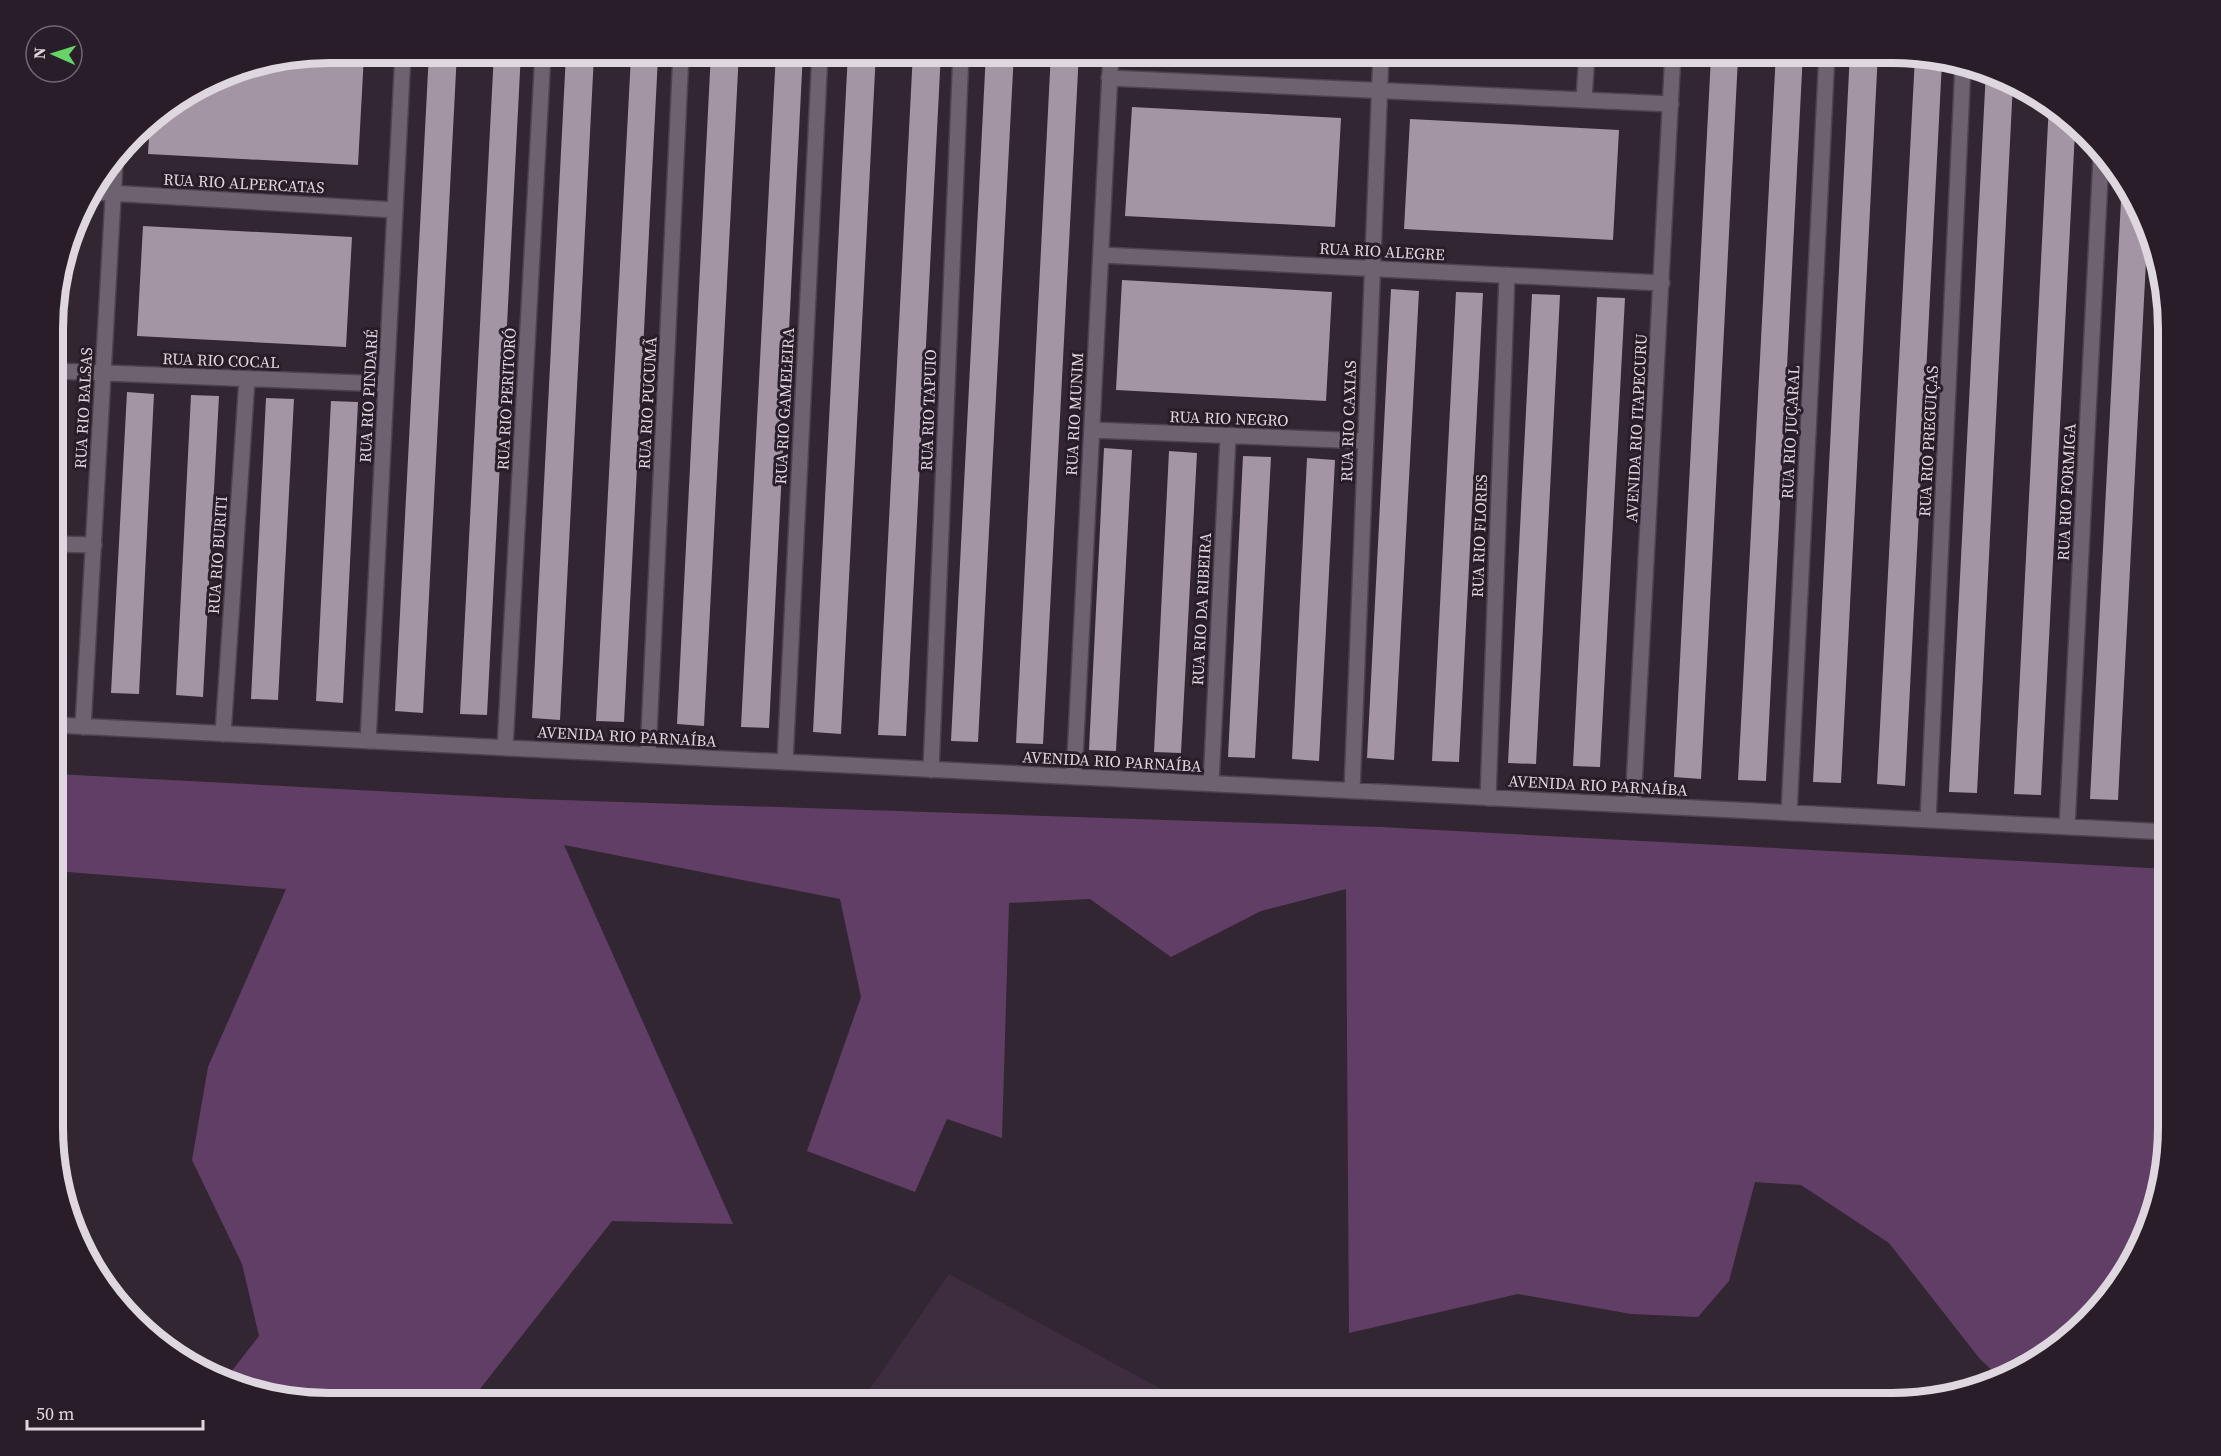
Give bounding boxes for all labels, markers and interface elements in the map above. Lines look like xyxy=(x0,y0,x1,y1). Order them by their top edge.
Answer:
north arrow xyxy=(24,24,84,84)
text: N xyxy=(28,46,50,60)
street label: RUA RIO ALPERCATAS xyxy=(163,168,325,198)
street label: RUA RIO ALEGRE xyxy=(1319,237,1446,265)
street label: RUA RIO PERITORÓ xyxy=(491,327,521,471)
street label: RUA RIO GAMELEIRA xyxy=(769,327,799,485)
street label: RUA RIO PINDARÉ xyxy=(354,328,382,463)
street label: AVENIDA RIO ITAPECURU xyxy=(1620,333,1652,523)
street label: RUA RIO PUCUMÃ xyxy=(633,336,661,470)
street label: RUA RIO BALSAS xyxy=(69,347,97,469)
street label: RUA RIO COCAL xyxy=(162,347,280,373)
street label: RUA RIO TAPUIO xyxy=(915,349,941,471)
street label: RUA RIO MUNIM xyxy=(1060,352,1088,476)
street label: RUA RIO CAXIAS xyxy=(1335,360,1361,482)
street label: RUA RIO JUÇARAL xyxy=(1776,365,1804,499)
street label: RUA RIO PREGUIÇAS xyxy=(1913,365,1943,517)
street label: RUA RIO NEGRO xyxy=(1169,405,1289,431)
street label: RUA RIO FORMIGA xyxy=(2051,422,2081,561)
street label: RUA RIO FLORES xyxy=(1466,474,1492,598)
street label: RUA RIO BURITI xyxy=(202,495,232,615)
street label: RUA RIO DA RIBEIRA xyxy=(1186,532,1216,686)
street label: AVENIDA RIO PARNAÍBA xyxy=(537,720,718,752)
street label: AVENIDA RIO PARNAÍBA xyxy=(1022,745,1203,777)
street label: AVENIDA RIO PARNAÍBA xyxy=(1508,769,1689,801)
scale bar xyxy=(27,1393,202,1431)
text: 50 m xyxy=(36,1401,74,1426)

